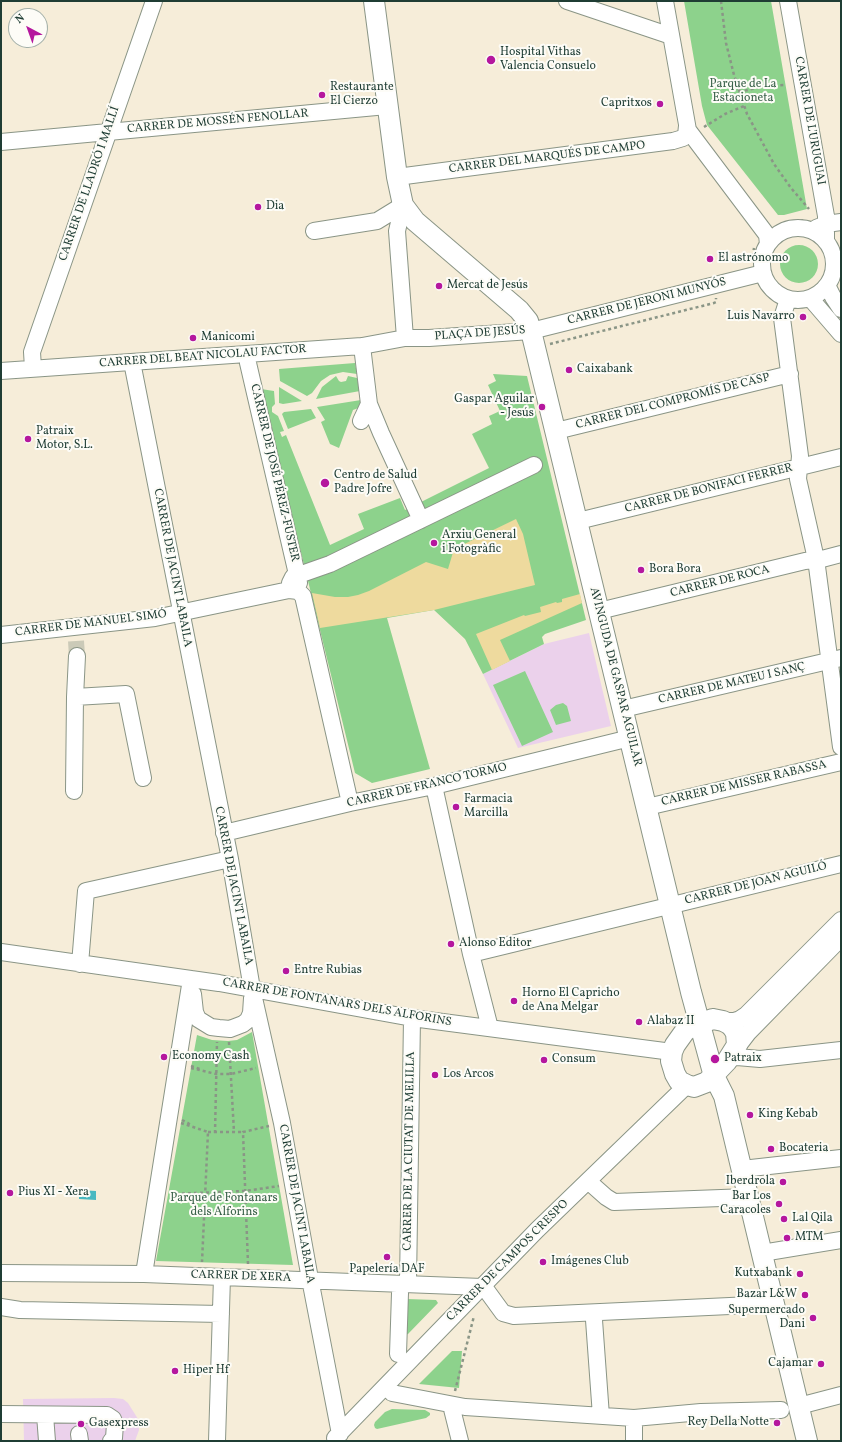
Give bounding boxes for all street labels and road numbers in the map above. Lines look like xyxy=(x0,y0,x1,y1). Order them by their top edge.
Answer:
street label: CARRER DE L'URUGUAI xyxy=(791,56,827,186)
street label: CARRER DE LLADRÓ I MALLÍ xyxy=(57,105,123,263)
street label: CARRER DE MOSSÉN FENOLLAR xyxy=(127,107,309,137)
street label: CARRER DEL MARQUÉS DE CAMPO xyxy=(448,139,646,177)
street label: CARRER DE JERONI MUNYÓS xyxy=(566,275,728,329)
street label: PLAÇA DE JESÚS xyxy=(434,324,526,344)
street label: CARRER DEL BEAT NICOLAU FACTOR xyxy=(99,343,307,371)
street label: CARRER DEL COMPROMÍS DE CASP xyxy=(575,371,771,433)
street label: CARRER DE JOSÉ PÉREZ-FUSTER xyxy=(247,383,301,563)
street label: CARRER DE BONIFACI FERRER xyxy=(624,461,794,517)
street label: CARRER DE JACINT LABAILA xyxy=(150,487,194,649)
street label: CARRER DE ROCA xyxy=(669,563,771,601)
street label: AVINGUDA DE GASPAR AGUILAR xyxy=(586,586,644,768)
street label: CARRER DE MANUEL SIMÓ xyxy=(14,608,168,640)
street label: CARRER DE MATEU I SANÇ xyxy=(657,660,807,708)
street label: CARRER DE MISSER RABASSA xyxy=(660,758,828,810)
street label: CARRER DE FRANCO TORMO xyxy=(346,761,508,811)
street label: CARRER DE JACINT LABAILA xyxy=(211,805,255,967)
street label: CARRER DE JOAN AGUILÓ xyxy=(684,859,828,909)
street label: CARRER DE FONTANARS DELS ALFORINS xyxy=(221,976,453,1030)
street label: CARRER DE LA CIUTAT DE MELILLA xyxy=(401,1051,419,1251)
street label: CARRER DE JACINT LABAILA xyxy=(275,1123,317,1285)
street label: CARRER DE CAMPOS CRESPO xyxy=(444,1197,572,1325)
street label: CARRER DE XERA xyxy=(191,1268,291,1286)

